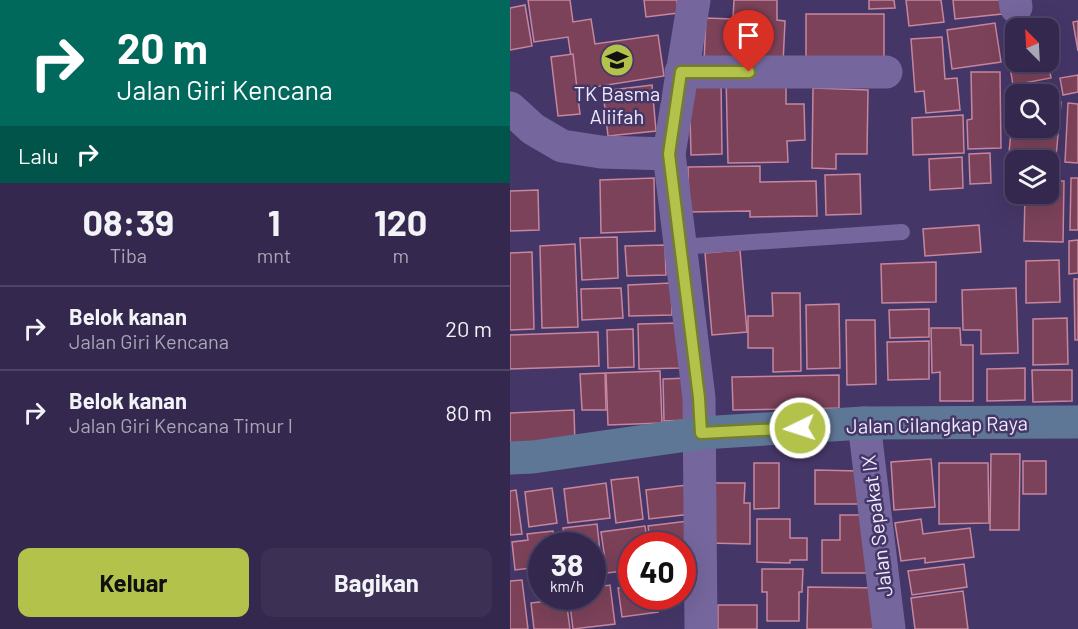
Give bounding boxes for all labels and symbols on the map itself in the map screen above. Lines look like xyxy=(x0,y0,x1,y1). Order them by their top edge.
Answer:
pin xyxy=(723,10,774,72)
north arrow xyxy=(1005,18,1059,72)
school or university icon: TK Basma Aliifah xyxy=(599,42,635,78)
place label: TK Basma Aliifah xyxy=(574,81,660,128)
position arrow xyxy=(768,396,832,460)
street label: Jalan Cilangkap Raya xyxy=(846,410,1028,438)
street label: Jalan Sepakat IX xyxy=(855,453,897,599)
speed limit sign: 40 xyxy=(618,532,696,610)

